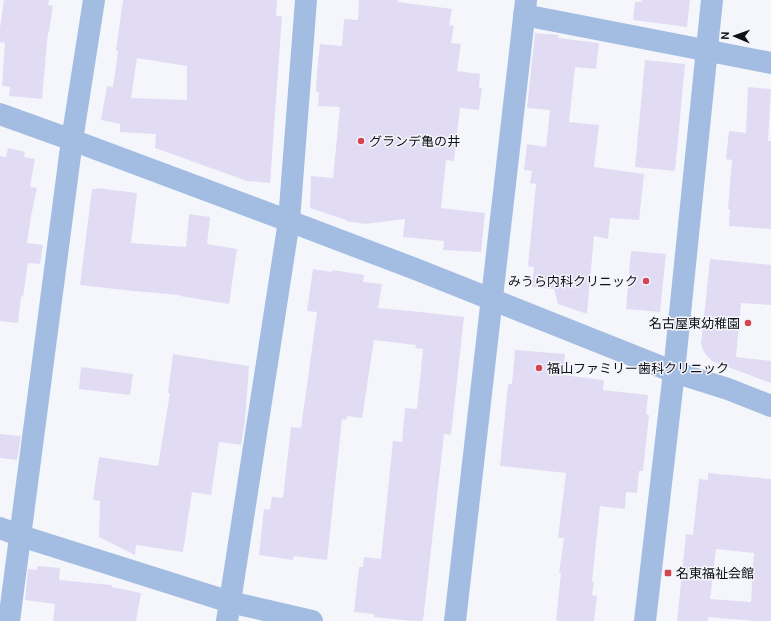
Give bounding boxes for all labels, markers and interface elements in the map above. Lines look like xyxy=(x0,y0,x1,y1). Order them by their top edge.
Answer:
north arrow xyxy=(715,16,755,56)
text: N xyxy=(718,31,732,40)
place label: グランデ亀の井 xyxy=(369,133,460,150)
marker: グランデ亀の井 xyxy=(356,136,366,146)
place label: みうら内科クリニック xyxy=(508,273,638,290)
marker: みうら内科クリニック xyxy=(641,276,651,286)
place label: 名古屋東幼稚園 xyxy=(649,315,740,332)
marker: 名古屋東幼稚園 xyxy=(743,318,753,328)
place label: 福山ファミリー歯科クリニック xyxy=(547,360,729,377)
marker: 福山ファミリー歯科クリニック xyxy=(534,363,544,373)
place label: 名東福祉会館 xyxy=(676,565,754,582)
marker: 名東福祉会館 xyxy=(663,568,673,578)

